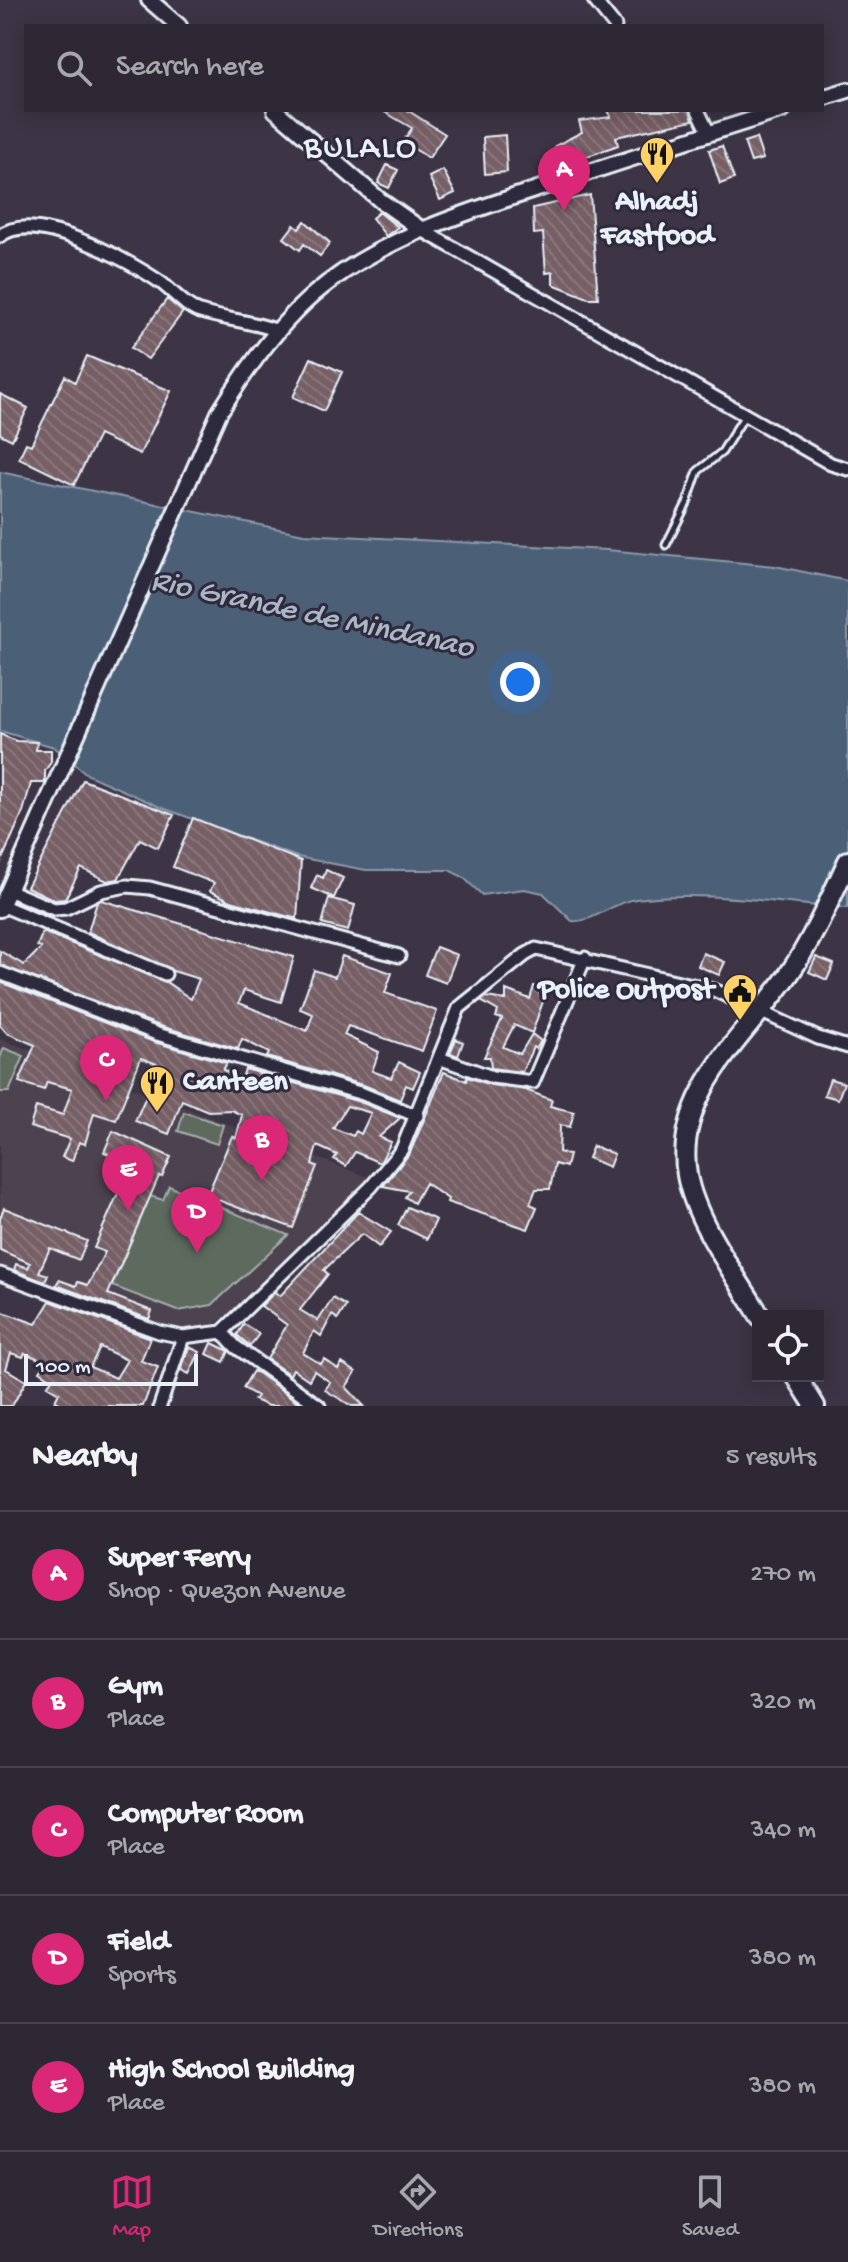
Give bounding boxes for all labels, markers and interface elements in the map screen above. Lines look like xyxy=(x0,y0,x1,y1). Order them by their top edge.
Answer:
search box xyxy=(24,24,824,112)
icon: search xyxy=(52,46,96,90)
text: Search here xyxy=(116,51,264,86)
district label: BULALO xyxy=(303,130,418,170)
restaurant icon: Alhadj Fastfood xyxy=(638,135,676,185)
pin: A xyxy=(538,145,590,211)
place label: Alhadj Fastfood xyxy=(599,186,717,255)
water label: Rio Grande de Mindanao xyxy=(147,563,478,669)
your location xyxy=(500,662,540,702)
public building icon: Police Outpost xyxy=(721,972,759,1022)
place label: Police Outpost xyxy=(536,974,717,1009)
pin: C xyxy=(80,1035,132,1101)
restaurant icon: Canteen xyxy=(138,1064,176,1114)
place label: Canteen xyxy=(183,1066,288,1101)
pin: B xyxy=(236,1115,288,1181)
pin: E xyxy=(102,1145,154,1211)
pin: D xyxy=(171,1187,223,1253)
map controls xyxy=(752,1310,824,1382)
button: locate xyxy=(752,1310,824,1382)
scale bar xyxy=(24,1350,198,1386)
text: 100 m xyxy=(36,1355,91,1381)
text: Nearby xyxy=(32,1438,137,1478)
text: 5 results xyxy=(726,1443,816,1474)
text: Super Ferry xyxy=(108,1542,251,1577)
text: A xyxy=(50,1560,66,1591)
text: 270 m xyxy=(750,1560,816,1591)
text: Shop · Quezon Avenue xyxy=(108,1577,346,1608)
text: Gym xyxy=(108,1670,163,1705)
text: B xyxy=(51,1688,65,1719)
text: 320 m xyxy=(750,1688,816,1719)
text: Place xyxy=(108,1705,165,1736)
text: Computer Room xyxy=(108,1798,304,1833)
text: C xyxy=(51,1816,65,1847)
text: 340 m xyxy=(751,1816,816,1847)
text: Place xyxy=(108,1833,165,1864)
text: Field xyxy=(108,1926,170,1961)
text: D xyxy=(50,1944,66,1975)
text: 380 m xyxy=(749,1944,816,1975)
text: Sports xyxy=(108,1961,176,1992)
text: High School Building xyxy=(108,2054,355,2089)
text: E xyxy=(50,2072,66,2103)
text: 380 m xyxy=(749,2072,816,2103)
text: Place xyxy=(108,2089,165,2120)
tab: Map xyxy=(110,2170,154,2244)
tab: Directions xyxy=(373,2170,463,2244)
tab: Saved xyxy=(682,2170,738,2244)

